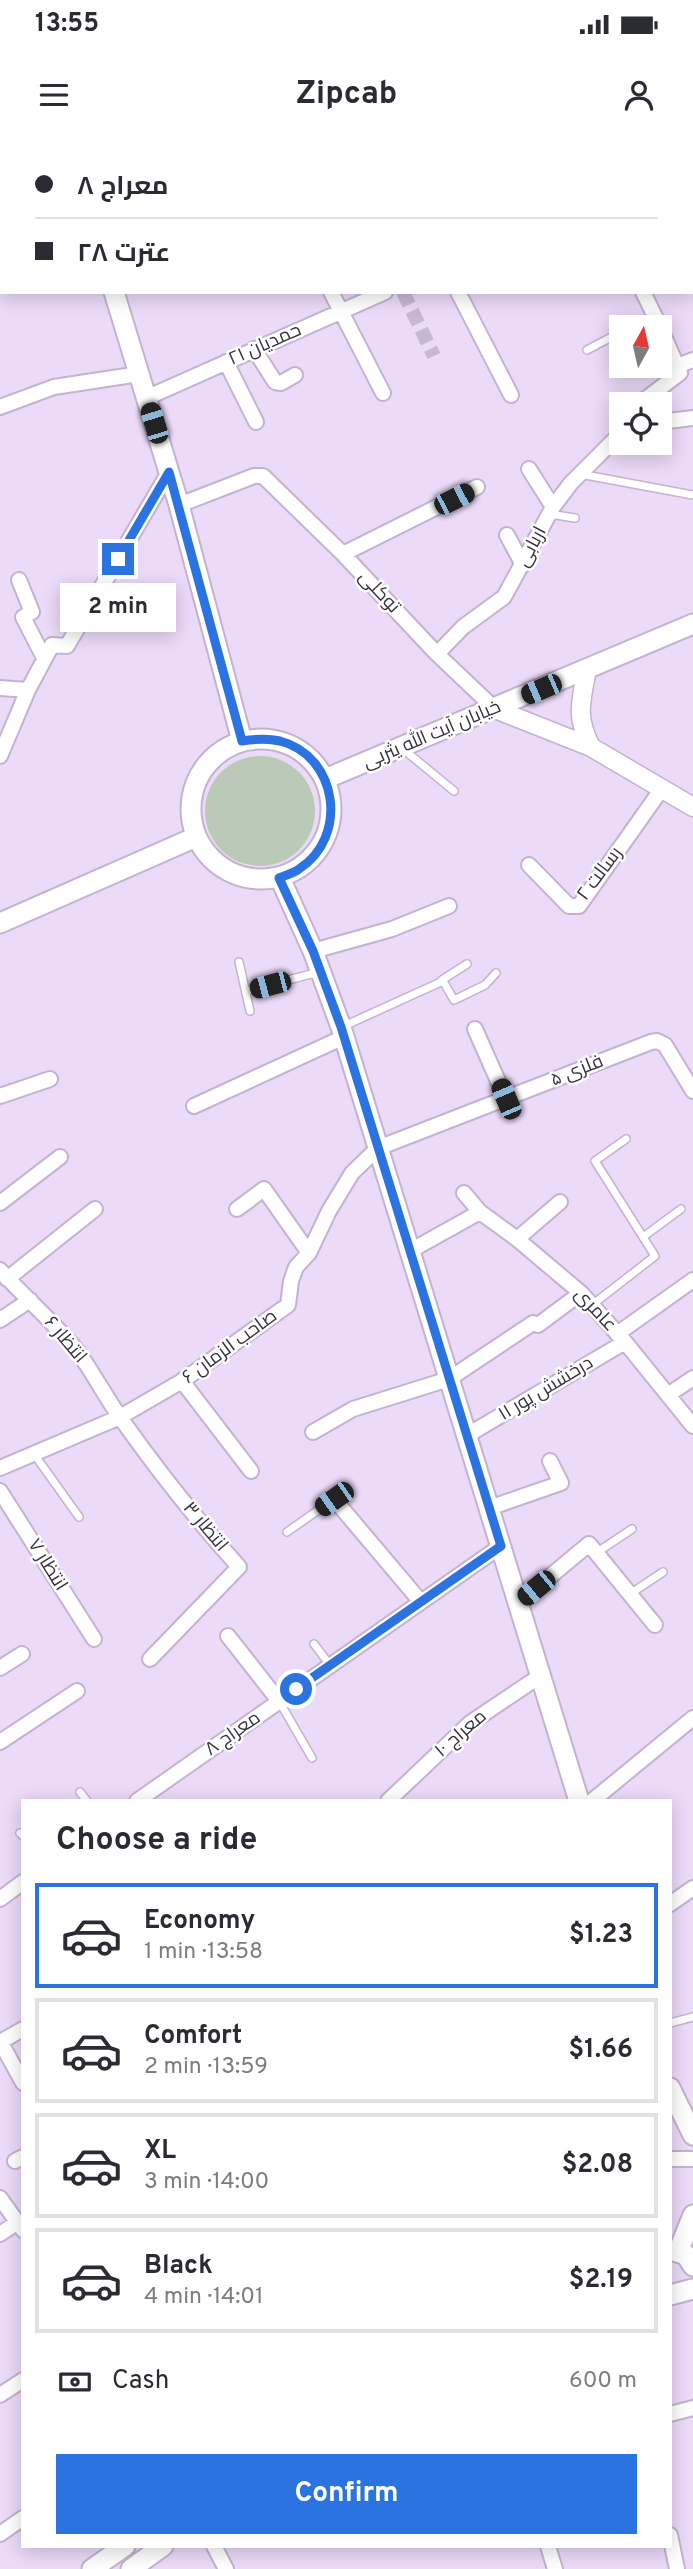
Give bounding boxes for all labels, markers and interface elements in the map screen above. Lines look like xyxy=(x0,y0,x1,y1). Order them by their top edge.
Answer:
text: 13:55 xyxy=(35,8,99,41)
text: Zipcab xyxy=(296,75,397,115)
icon: menu xyxy=(35,76,73,114)
icon: person xyxy=(620,76,658,114)
text: معراج ۸ xyxy=(77,171,168,204)
text: عترت ۲۸ xyxy=(77,238,170,271)
north arrow xyxy=(609,315,672,378)
map controls xyxy=(609,315,672,455)
street label: حمدیان ۲۱ xyxy=(225,318,305,372)
button: locate xyxy=(609,392,672,455)
car xyxy=(138,400,171,446)
car xyxy=(431,480,478,518)
street label: اربابی xyxy=(511,523,553,571)
route end xyxy=(102,543,134,575)
street label: توکلی xyxy=(353,565,405,619)
callout: 2 min xyxy=(60,584,176,632)
text: 2 min xyxy=(88,593,148,622)
car xyxy=(518,671,565,707)
street label: خیابان آیت الله یثربی xyxy=(359,693,505,775)
street label: رسالت ۲ xyxy=(572,842,628,906)
car xyxy=(247,969,294,1001)
street label: فلزی ۵ xyxy=(547,1050,607,1092)
car xyxy=(489,1076,524,1122)
street label: عامری xyxy=(569,1283,621,1337)
street label: صاحب الزمان ۶ xyxy=(178,1304,282,1390)
street label: انتظار ۶ xyxy=(38,1312,92,1368)
street label: درخشش پور ۱۱ xyxy=(494,1351,598,1427)
car xyxy=(311,1478,358,1520)
street label: انتظار ۳ xyxy=(177,1497,233,1557)
street label: انتظار ۷ xyxy=(22,1534,72,1596)
car xyxy=(514,1567,559,1609)
route start xyxy=(280,1673,312,1705)
street label: معراج ۱۰ xyxy=(430,1705,492,1763)
street label: معراج ۸ xyxy=(201,1706,265,1762)
text: Choose a ride xyxy=(56,1821,257,1861)
icon: car xyxy=(60,1904,123,1967)
text: Economy xyxy=(144,1905,255,1938)
text: $1.23 xyxy=(569,1919,633,1952)
text: 1 min · 13:58 xyxy=(144,1938,263,1967)
icon: car xyxy=(60,2019,123,2082)
text: Comfort xyxy=(144,2020,242,2053)
text: $1.66 xyxy=(569,2034,633,2067)
text: 2 min · 13:59 xyxy=(144,2053,268,2082)
icon: car xyxy=(60,2134,123,2197)
text: XL xyxy=(144,2135,176,2168)
text: $2.08 xyxy=(562,2149,633,2182)
text: 3 min · 14:00 xyxy=(144,2168,269,2197)
icon: car xyxy=(60,2249,123,2312)
text: Black xyxy=(144,2250,213,2283)
text: $2.19 xyxy=(569,2264,633,2297)
text: 4 min · 14:01 xyxy=(144,2283,264,2312)
icon: cash xyxy=(56,2363,94,2401)
text: Cash xyxy=(112,2365,169,2398)
text: 600 m xyxy=(569,2367,637,2396)
button: Confirm xyxy=(56,2454,637,2534)

